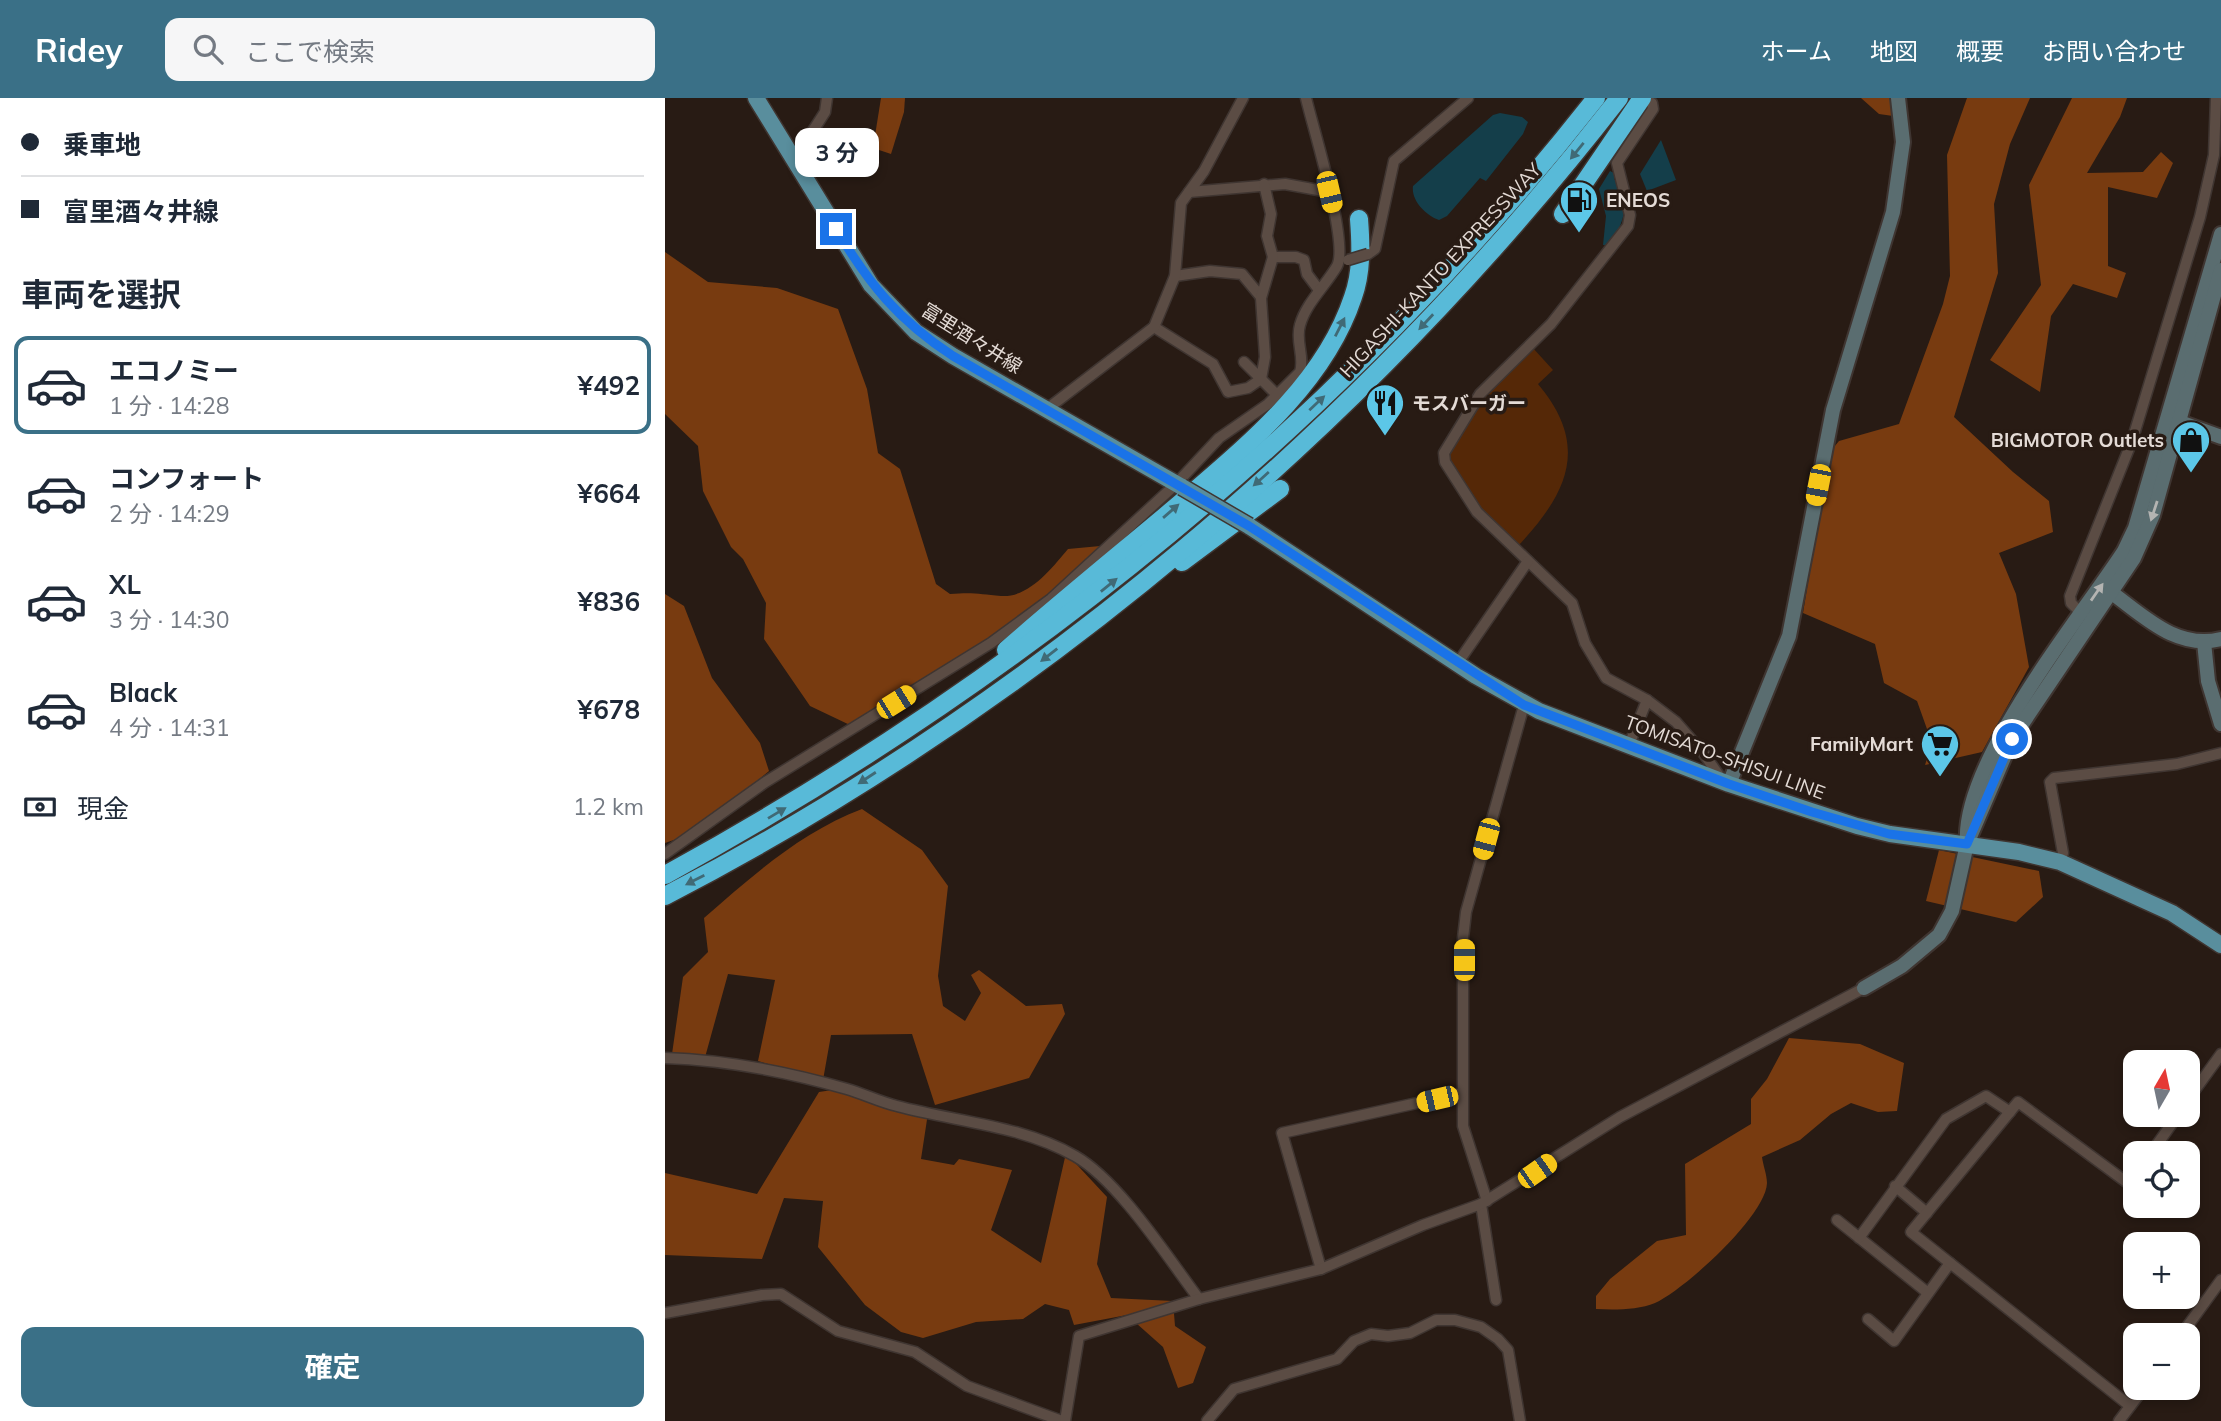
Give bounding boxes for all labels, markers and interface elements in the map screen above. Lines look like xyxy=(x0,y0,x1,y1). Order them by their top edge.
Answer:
search box xyxy=(165,18,655,81)
text: Ridey xyxy=(35,29,123,70)
icon: search xyxy=(189,30,227,68)
text: ここで検索 xyxy=(245,35,375,68)
text: ホーム xyxy=(1761,36,1832,66)
text: 地図 xyxy=(1870,36,1918,66)
text: 概要 xyxy=(1956,36,2004,66)
text: お問い合わせ xyxy=(2042,36,2186,66)
text: 乗車地 xyxy=(63,128,141,161)
callout: 3 分 xyxy=(794,128,878,176)
text: 3 分 xyxy=(815,138,859,167)
one-way arrow xyxy=(1569,142,1584,160)
street label: HIGASHI-KANTO EXPRESSWAY xyxy=(1334,158,1546,382)
car xyxy=(1315,169,1344,215)
fuel station icon: ENEOS xyxy=(1558,179,1600,234)
place label: ENEOS xyxy=(1606,188,1670,212)
text: 富里酒々井線 xyxy=(63,195,219,228)
route end xyxy=(820,213,852,245)
text: 車両を選択 xyxy=(21,274,181,314)
street label: 富里酒々井線 xyxy=(917,298,1027,378)
one-way arrow xyxy=(1417,313,1434,330)
one-way arrow xyxy=(1334,317,1345,337)
icon: car xyxy=(25,354,88,417)
text: エコノミー xyxy=(109,354,239,387)
text: ¥492 xyxy=(578,369,640,402)
restaurant icon: モスバーガー xyxy=(1364,382,1406,437)
text: 1 分 · 14:28 xyxy=(109,391,230,420)
place label: モスバーガー xyxy=(1412,391,1526,415)
one-way arrow xyxy=(1308,396,1325,412)
shop icon: BIGMOTOR Outlets xyxy=(2170,419,2212,474)
place label: BIGMOTOR Outlets xyxy=(1991,428,2164,452)
icon: car xyxy=(25,462,88,525)
text: コンフォート xyxy=(109,462,264,495)
car xyxy=(1804,462,1833,508)
one-way arrow xyxy=(1253,470,1270,486)
text: ¥664 xyxy=(578,477,640,510)
text: 2 分 · 14:29 xyxy=(109,499,230,528)
one-way arrow xyxy=(2148,501,2159,522)
one-way arrow xyxy=(1162,504,1179,519)
text: XL xyxy=(109,568,141,601)
icon: car xyxy=(25,570,88,633)
one-way arrow xyxy=(1100,578,1117,593)
one-way arrow xyxy=(2090,583,2104,601)
text: ¥836 xyxy=(578,585,640,618)
text: 3 分 · 14:30 xyxy=(109,605,230,634)
one-way arrow xyxy=(1040,648,1058,663)
text: Black xyxy=(109,676,177,709)
icon: car xyxy=(25,678,88,741)
car xyxy=(873,682,920,722)
text: ¥678 xyxy=(578,693,640,726)
street label: TOMISATO-SHISUI LINE xyxy=(1622,710,1828,804)
text: 4 分 · 14:31 xyxy=(109,713,230,742)
supermarket icon: FamilyMart xyxy=(1919,723,1961,778)
route start xyxy=(1996,723,2028,755)
place label: FamilyMart xyxy=(1810,732,1913,756)
one-way arrow xyxy=(858,772,877,785)
icon: cash xyxy=(21,788,59,826)
text: 現金 xyxy=(77,792,129,825)
text: 1.2 km xyxy=(573,792,644,821)
one-way arrow xyxy=(767,807,786,819)
car xyxy=(1471,816,1502,862)
one-way arrow xyxy=(685,875,705,886)
car xyxy=(1454,939,1475,981)
north arrow xyxy=(2123,1050,2200,1127)
map controls xyxy=(2123,1050,2200,1400)
car xyxy=(1415,1084,1460,1114)
button: locate xyxy=(2123,1141,2200,1218)
car xyxy=(1514,1150,1561,1192)
button: + xyxy=(2123,1232,2200,1309)
button: − xyxy=(2123,1323,2200,1400)
button: 確定 xyxy=(21,1327,644,1407)

